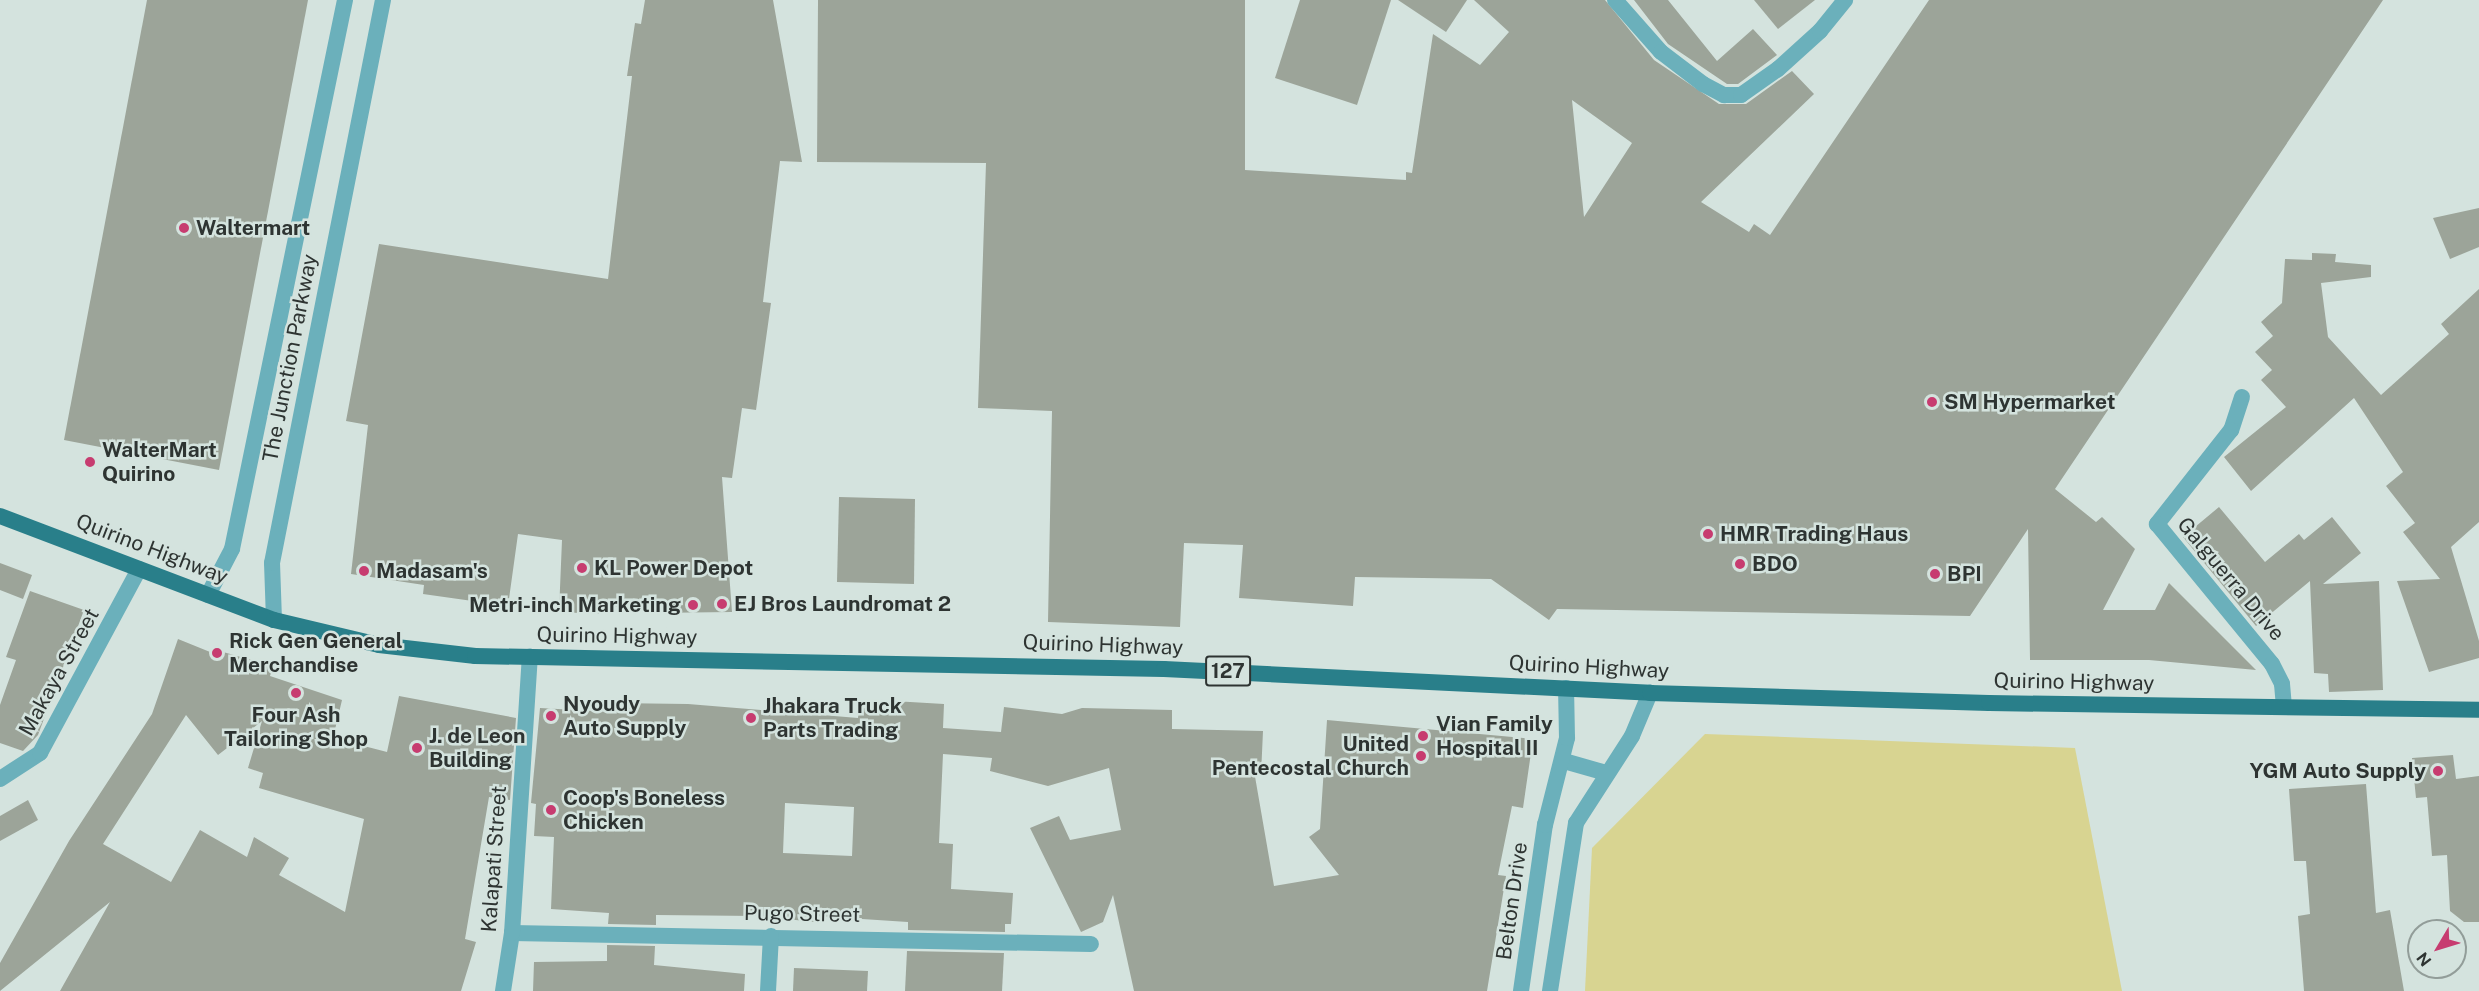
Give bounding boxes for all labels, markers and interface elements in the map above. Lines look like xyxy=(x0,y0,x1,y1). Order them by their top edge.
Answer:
place label: Waltermart xyxy=(196,215,310,241)
marker: Waltermart xyxy=(177,221,191,235)
street label: The Junction Parkway xyxy=(257,252,323,464)
place label: SM Hypermarket xyxy=(1944,389,2115,415)
marker: SM Hypermarket xyxy=(1925,395,1939,409)
place label: WalterMart Quirino xyxy=(102,437,217,487)
marker: WalterMart Quirino xyxy=(83,455,97,469)
street label: Quirino Highway xyxy=(72,508,232,590)
street label: Galguerra Drive xyxy=(2172,512,2290,646)
place label: HMR Trading Haus xyxy=(1720,521,1908,547)
marker: HMR Trading Haus xyxy=(1701,527,1715,541)
place label: BDO xyxy=(1752,551,1798,577)
place label: KL Power Depot xyxy=(594,555,753,581)
marker: BDO xyxy=(1733,557,1747,571)
place label: Madasam's xyxy=(376,558,488,584)
marker: KL Power Depot xyxy=(575,561,589,575)
place label: BPI xyxy=(1947,561,1982,587)
marker: Madasam's xyxy=(357,564,371,578)
marker: BPI xyxy=(1928,567,1942,581)
place label: EJ Bros Laundromat 2 xyxy=(734,591,951,617)
place label: Metri-inch Marketing xyxy=(469,592,681,618)
marker: EJ Bros Laundromat 2 xyxy=(715,597,729,611)
marker: Metri-inch Marketing xyxy=(686,598,700,612)
street label: Makaya Street xyxy=(14,604,104,740)
street label: Quirino Highway xyxy=(536,622,698,650)
place label: Rick Gen General Merchandise xyxy=(229,628,403,678)
street label: Quirino Highway xyxy=(1022,630,1184,660)
marker: Rick Gen General Merchandise xyxy=(210,646,224,660)
street label: Quirino Highway xyxy=(1508,650,1670,684)
road number: 127 xyxy=(1204,654,1252,688)
street label: Quirino Highway xyxy=(1993,668,2155,696)
marker: Four Ash Tailoring Shop xyxy=(289,686,303,700)
place label: Nyoudy Auto Supply xyxy=(563,691,687,741)
place label: Jhakara Truck Parts Trading xyxy=(763,693,902,743)
place label: Four Ash Tailoring Shop xyxy=(224,702,368,752)
marker: Nyoudy Auto Supply xyxy=(544,709,558,723)
marker: Jhakara Truck Parts Trading xyxy=(744,711,758,725)
place label: Vian Family Hospital II xyxy=(1436,711,1553,761)
place label: J. de Leon Building xyxy=(429,723,526,773)
marker: Vian Family Hospital II xyxy=(1414,727,1432,745)
place label: United Pentecostal Church xyxy=(1212,731,1409,781)
marker: J. de Leon Building xyxy=(410,741,424,755)
marker: United Pentecostal Church xyxy=(1414,749,1428,763)
place label: YGM Auto Supply xyxy=(2249,758,2426,784)
marker: YGM Auto Supply xyxy=(2431,764,2445,778)
street label: Kalapati Street xyxy=(476,785,512,933)
place label: Coop's Boneless Chicken xyxy=(563,785,725,835)
marker: Coop's Boneless Chicken xyxy=(544,803,558,817)
street label: Belton Drive xyxy=(1491,840,1533,962)
street label: Pugo Street xyxy=(744,900,860,928)
north arrow xyxy=(2407,919,2467,979)
text: N xyxy=(2413,948,2435,970)

